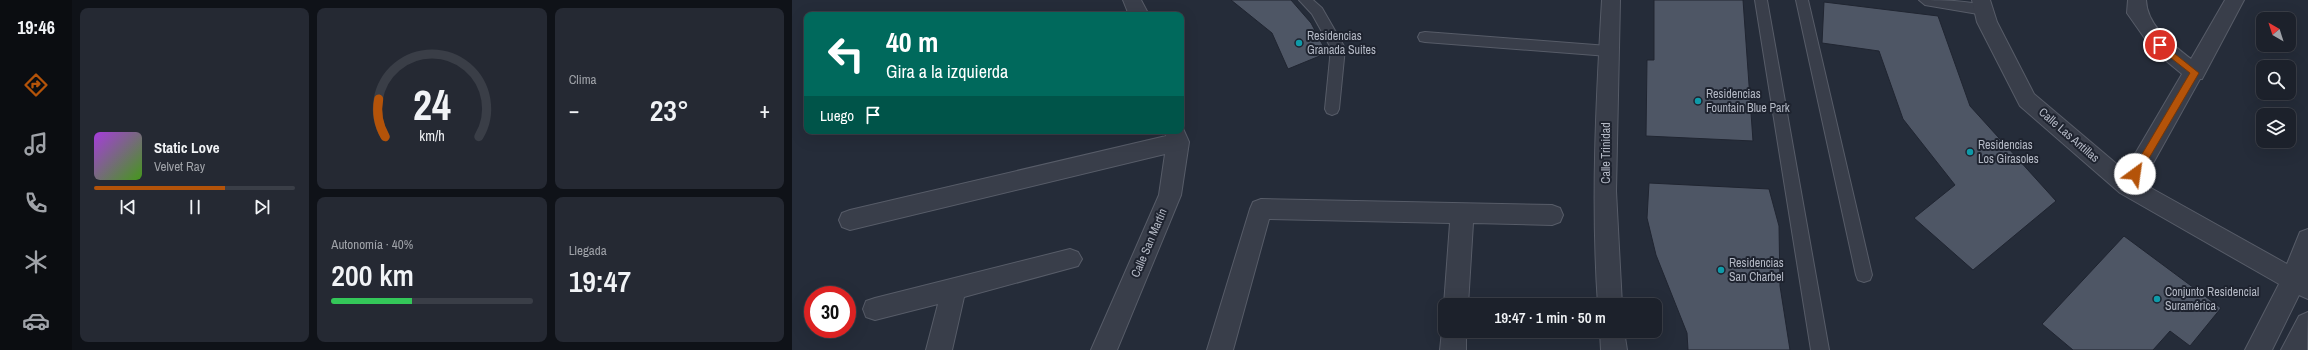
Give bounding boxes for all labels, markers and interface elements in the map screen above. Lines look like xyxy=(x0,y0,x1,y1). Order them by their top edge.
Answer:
north arrow xyxy=(2256,12,2296,52)
map controls xyxy=(2256,12,2296,148)
text: 19:46 xyxy=(17,15,55,40)
text: 40 m xyxy=(886,23,938,61)
icon: left xyxy=(820,28,872,80)
place label: Residencias Granada Suites xyxy=(1307,28,1376,58)
pin xyxy=(2143,28,2177,62)
icon: arrive xyxy=(2149,34,2171,56)
marker: Residencias Granada Suites xyxy=(1294,38,1304,48)
text: Gira a la izquierda xyxy=(886,59,1008,84)
button: search xyxy=(2256,60,2296,100)
icon: directions xyxy=(22,71,50,99)
text: Clima xyxy=(569,71,597,88)
text: 24 xyxy=(413,76,451,132)
place label: Residencias Fountain Blue Park xyxy=(1706,86,1790,116)
text: 23° xyxy=(650,90,689,130)
text: − xyxy=(569,95,579,125)
text: + xyxy=(759,95,770,125)
marker: Residencias Fountain Blue Park xyxy=(1693,96,1703,106)
icon: arrive xyxy=(862,104,884,126)
street label: Calle Las Antillas xyxy=(2035,104,2103,166)
text: Luego xyxy=(820,105,854,126)
button: layers xyxy=(2256,108,2296,148)
street label: Calle Trinidad xyxy=(1598,122,1614,184)
text: km/h xyxy=(419,125,445,144)
icon: music xyxy=(22,130,50,158)
text: Static Love xyxy=(154,137,220,158)
place label: Residencias Los Girasoles xyxy=(1978,137,2039,167)
marker: Residencias Los Girasoles xyxy=(1965,147,1975,157)
position arrow xyxy=(2114,153,2156,195)
text: Velvet Ray xyxy=(154,158,205,175)
icon: phone xyxy=(22,189,50,217)
icon: previous xyxy=(117,196,139,218)
icon: pause xyxy=(184,196,206,218)
icon: next xyxy=(251,196,273,218)
street label: Calle San Martín xyxy=(1127,206,1171,280)
text: Autonomía · 40% xyxy=(331,236,413,253)
text: Llegada xyxy=(569,242,607,259)
icon: climate xyxy=(22,248,50,276)
text: 200 km xyxy=(331,255,414,295)
place label: Residencias San Charbel xyxy=(1729,255,1784,285)
text: 19:47 xyxy=(569,261,631,301)
marker: Residencias San Charbel xyxy=(1716,265,1726,275)
place label: Conjunto Residencial Suramérica xyxy=(2165,284,2259,314)
speed limit sign: 30 xyxy=(804,286,856,338)
marker: Conjunto Residencial Suramérica xyxy=(2152,294,2162,304)
icon: car xyxy=(22,307,50,335)
text: 19:47 · 1 min · 50 m xyxy=(1494,307,1606,328)

